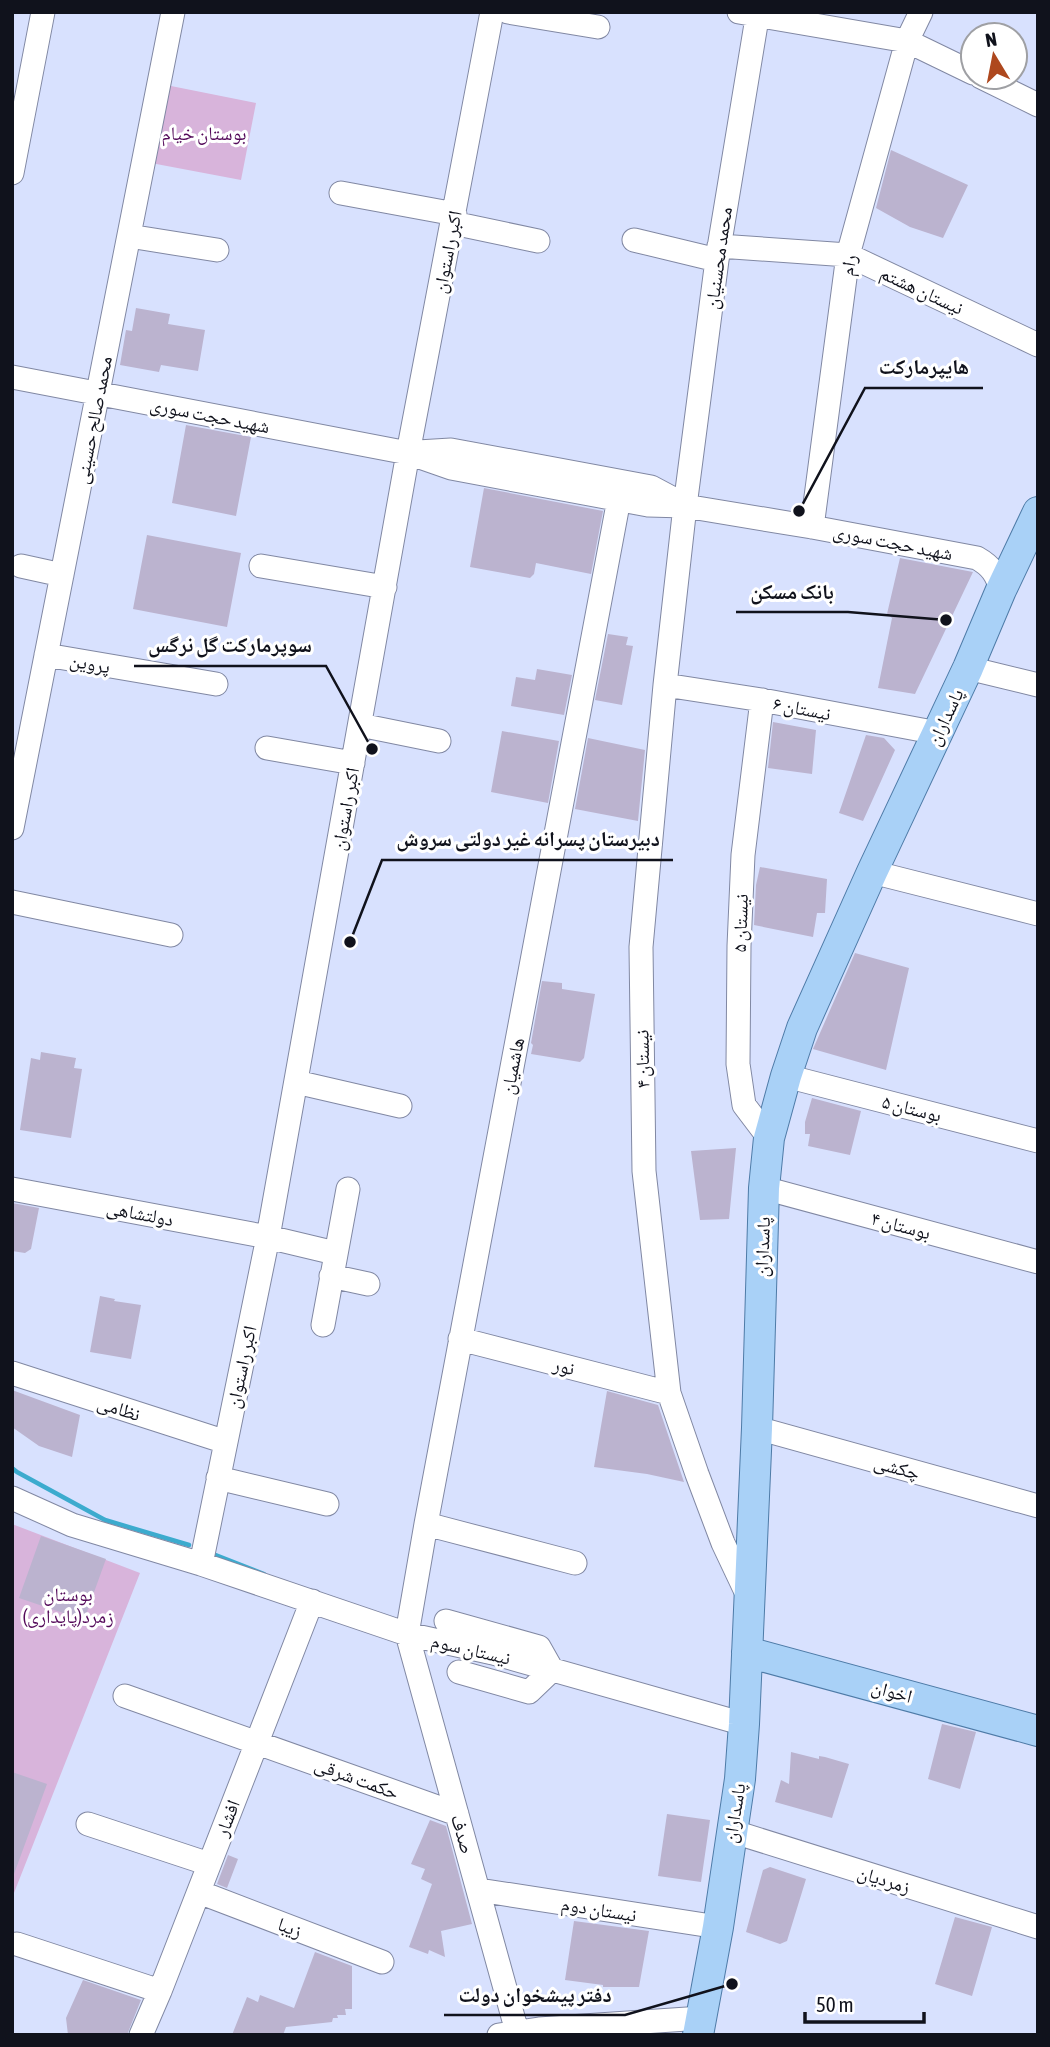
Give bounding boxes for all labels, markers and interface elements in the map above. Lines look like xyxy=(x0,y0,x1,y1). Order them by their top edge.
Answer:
north arrow xyxy=(959,21,1029,91)
text: N xyxy=(984,27,998,51)
park label: بوستان خیام xyxy=(161,122,247,147)
street label: محمد محسنیان xyxy=(700,205,737,311)
street label: اکبر راستوان xyxy=(428,209,467,296)
street label: رام xyxy=(835,253,864,278)
street label: نیستان هشتم xyxy=(876,261,967,321)
callout: هایپرمارکت xyxy=(865,346,983,388)
street label: محمد صالح حسینی xyxy=(70,354,118,486)
text: هایپرمارکت xyxy=(879,354,969,379)
street label: شهید حجت سوری xyxy=(148,393,272,438)
street label: شهید حجت سوری xyxy=(831,520,955,565)
callout: بانک مسکن xyxy=(736,570,848,612)
text: بانک مسکن xyxy=(750,579,834,605)
callout: سوپرمارکت گل نرگس xyxy=(134,624,326,666)
text: سوپرمارکت گل نرگس xyxy=(148,632,312,658)
street label: پروین xyxy=(68,649,112,679)
street label: پاسداران xyxy=(922,685,969,749)
street label: نیستان ۶ xyxy=(771,692,833,725)
street label: اکبر راستوان xyxy=(327,766,364,852)
callout: دبیرستان پسرانه غیر دولتی سروش xyxy=(382,818,673,860)
text: دبیرستان پسرانه غیر دولتی سروش xyxy=(396,826,660,852)
street label: نیستان ۵ xyxy=(728,893,753,953)
street label: نیستان ۴ xyxy=(630,1030,655,1088)
street label: هاشمیان xyxy=(496,1036,529,1097)
street label: بوستان ۵ xyxy=(880,1090,944,1127)
street label: دولتشاهی xyxy=(104,1196,175,1231)
street label: بوستان ۴ xyxy=(869,1207,933,1244)
street label: پاسداران xyxy=(750,1216,775,1278)
street label: اکبر راستوان xyxy=(222,1324,261,1411)
street label: نور xyxy=(550,1352,577,1380)
street label: نظامی xyxy=(95,1391,143,1426)
street label: چکشی xyxy=(871,1450,922,1485)
park label: بوستان زمرد(پایداری) xyxy=(22,1583,114,1628)
street label: نیستان سوم xyxy=(429,1629,513,1672)
street label: اخوان xyxy=(869,1675,915,1708)
street label: حکمت شرقی xyxy=(312,1753,402,1804)
street label: پاسداران xyxy=(718,1781,751,1845)
street label: افشار xyxy=(210,1797,245,1841)
street label: صدف xyxy=(447,1812,479,1856)
street label: زمردیان xyxy=(855,1861,913,1898)
street label: نیستان دوم xyxy=(559,1892,638,1929)
street label: زیبا xyxy=(274,1912,305,1943)
callout: دفتر پیشخوان دولت xyxy=(444,1973,625,2015)
scale bar xyxy=(805,1980,924,2024)
text: دفتر پیشخوان دولت xyxy=(458,1982,612,2007)
text: 50 m xyxy=(816,1992,854,2016)

